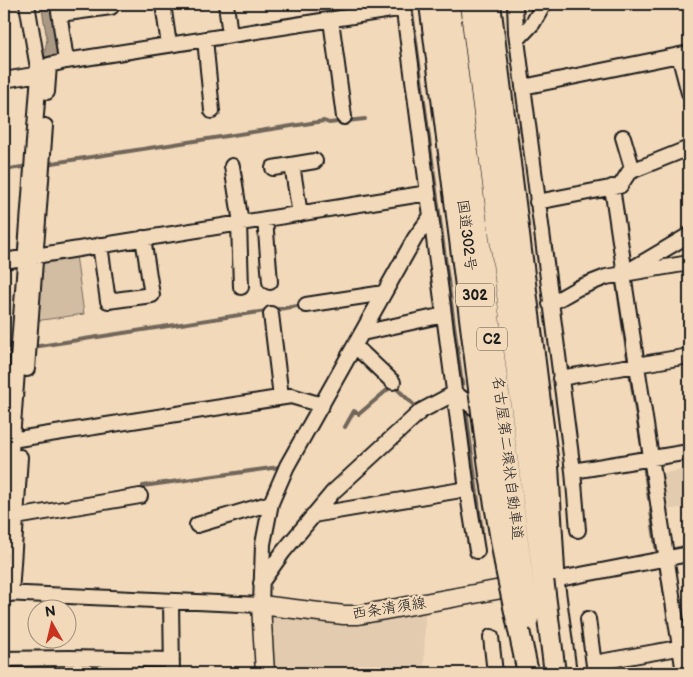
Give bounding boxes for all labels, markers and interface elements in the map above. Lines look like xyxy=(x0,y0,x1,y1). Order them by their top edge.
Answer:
street label: 国道302号 xyxy=(453,198,480,272)
road number: 302 xyxy=(456,284,494,306)
road number: C2 xyxy=(477,328,507,350)
street label: 名古屋第二環状自動車道 xyxy=(488,375,527,541)
street label: 西条清須線 xyxy=(351,593,428,624)
north arrow xyxy=(28,600,78,650)
text: N xyxy=(44,602,57,621)

